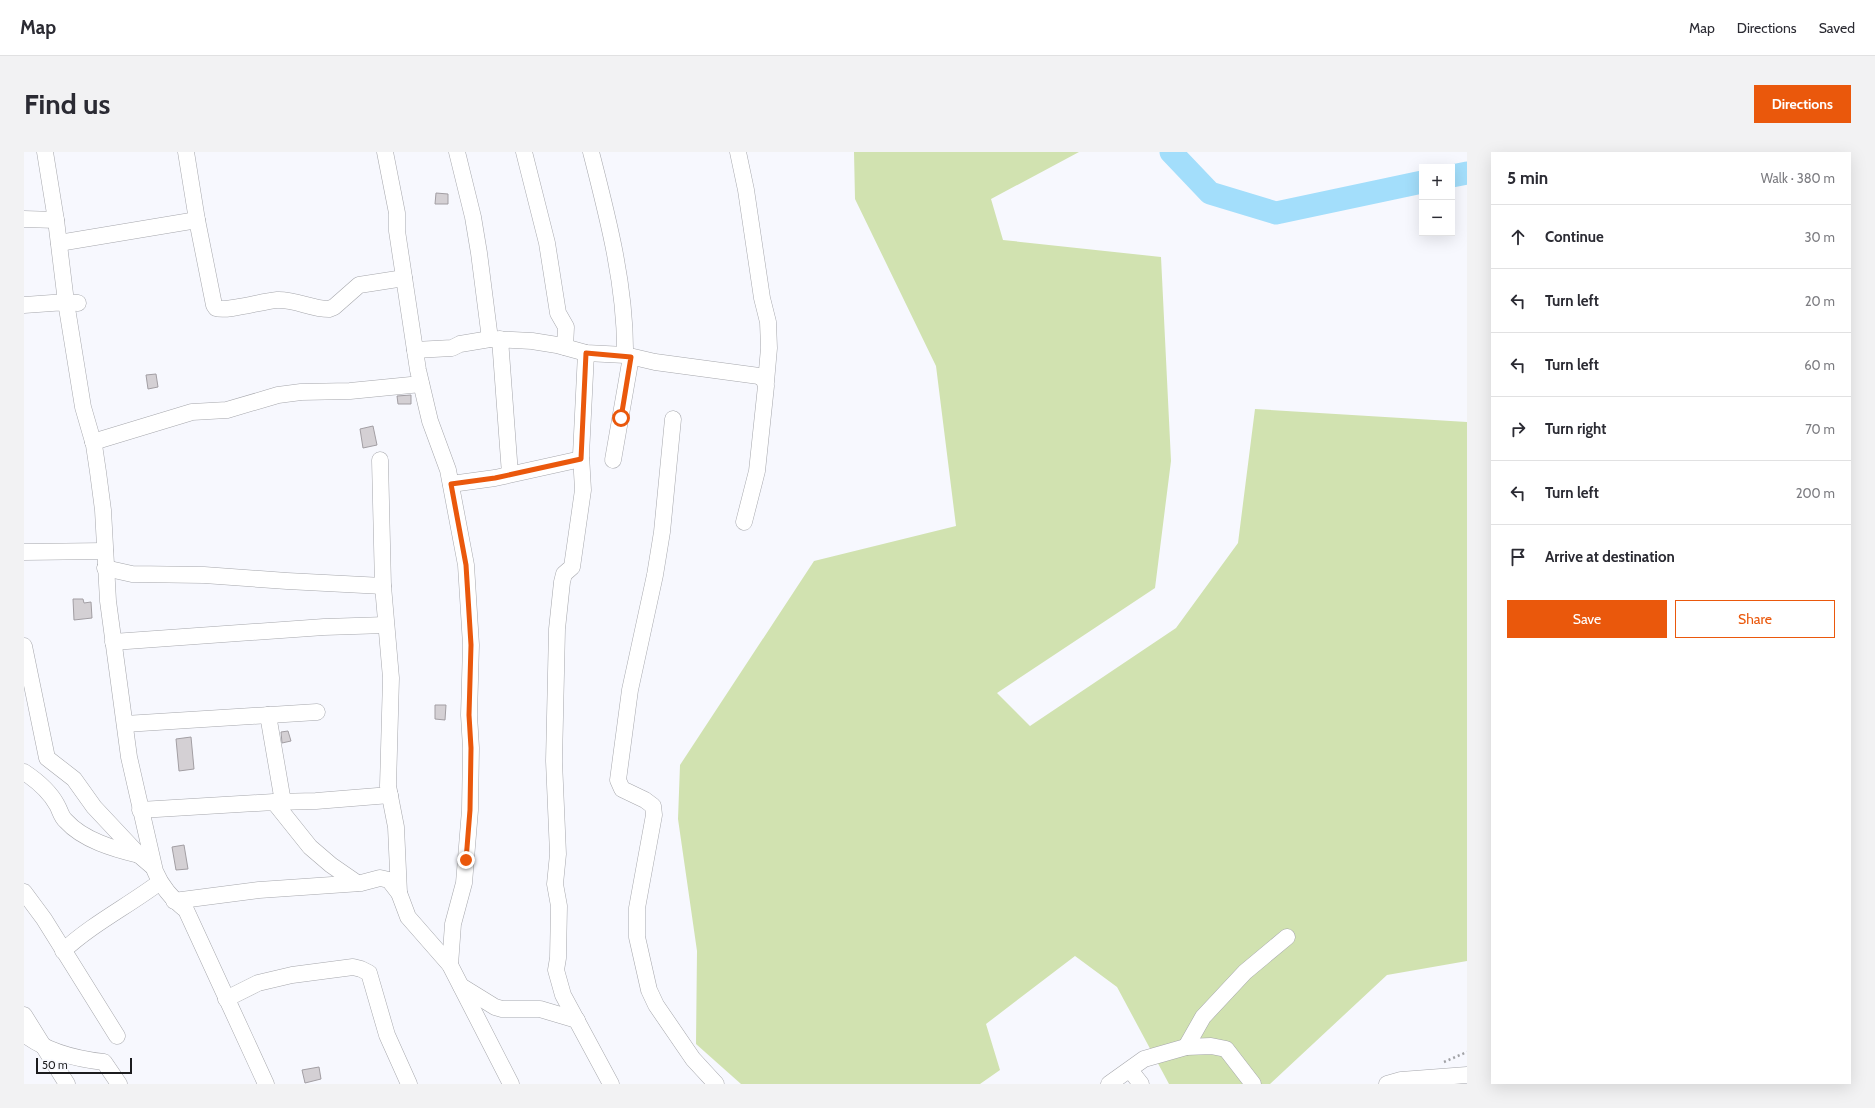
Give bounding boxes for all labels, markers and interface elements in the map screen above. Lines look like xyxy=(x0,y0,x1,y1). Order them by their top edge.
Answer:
text: Map xyxy=(20,16,56,39)
text: Map xyxy=(1689,19,1715,37)
text: Directions xyxy=(1737,19,1797,37)
text: Saved xyxy=(1819,19,1855,37)
button: Directions xyxy=(1754,85,1851,123)
text: Find us xyxy=(24,87,110,121)
map controls xyxy=(1419,164,1455,236)
button: + xyxy=(1419,164,1455,200)
text: 5 min xyxy=(1507,168,1548,188)
text: Walk · 380 m xyxy=(1761,170,1835,186)
button: − xyxy=(1419,200,1455,236)
icon: ahead xyxy=(1507,226,1529,248)
text: Continue xyxy=(1545,228,1604,246)
text: 30 m xyxy=(1805,229,1835,245)
icon: left xyxy=(1507,290,1529,312)
text: Turn left xyxy=(1545,292,1599,310)
text: 20 m xyxy=(1805,293,1835,309)
icon: left xyxy=(1507,354,1529,376)
text: Turn left xyxy=(1545,356,1599,374)
text: 60 m xyxy=(1804,357,1835,373)
route start xyxy=(612,409,630,427)
icon: right xyxy=(1507,418,1529,440)
text: Turn right xyxy=(1545,420,1606,438)
text: 70 m xyxy=(1805,421,1835,437)
icon: left xyxy=(1507,482,1529,504)
text: Turn left xyxy=(1545,484,1599,502)
text: 200 m xyxy=(1796,485,1835,501)
icon: arrive xyxy=(1507,546,1529,568)
text: Arrive at destination xyxy=(1545,548,1675,566)
button: Save xyxy=(1507,600,1667,638)
button: Share xyxy=(1675,600,1835,638)
route end xyxy=(457,851,475,869)
scale bar xyxy=(36,1056,132,1075)
text: 50 m xyxy=(42,1058,68,1072)

